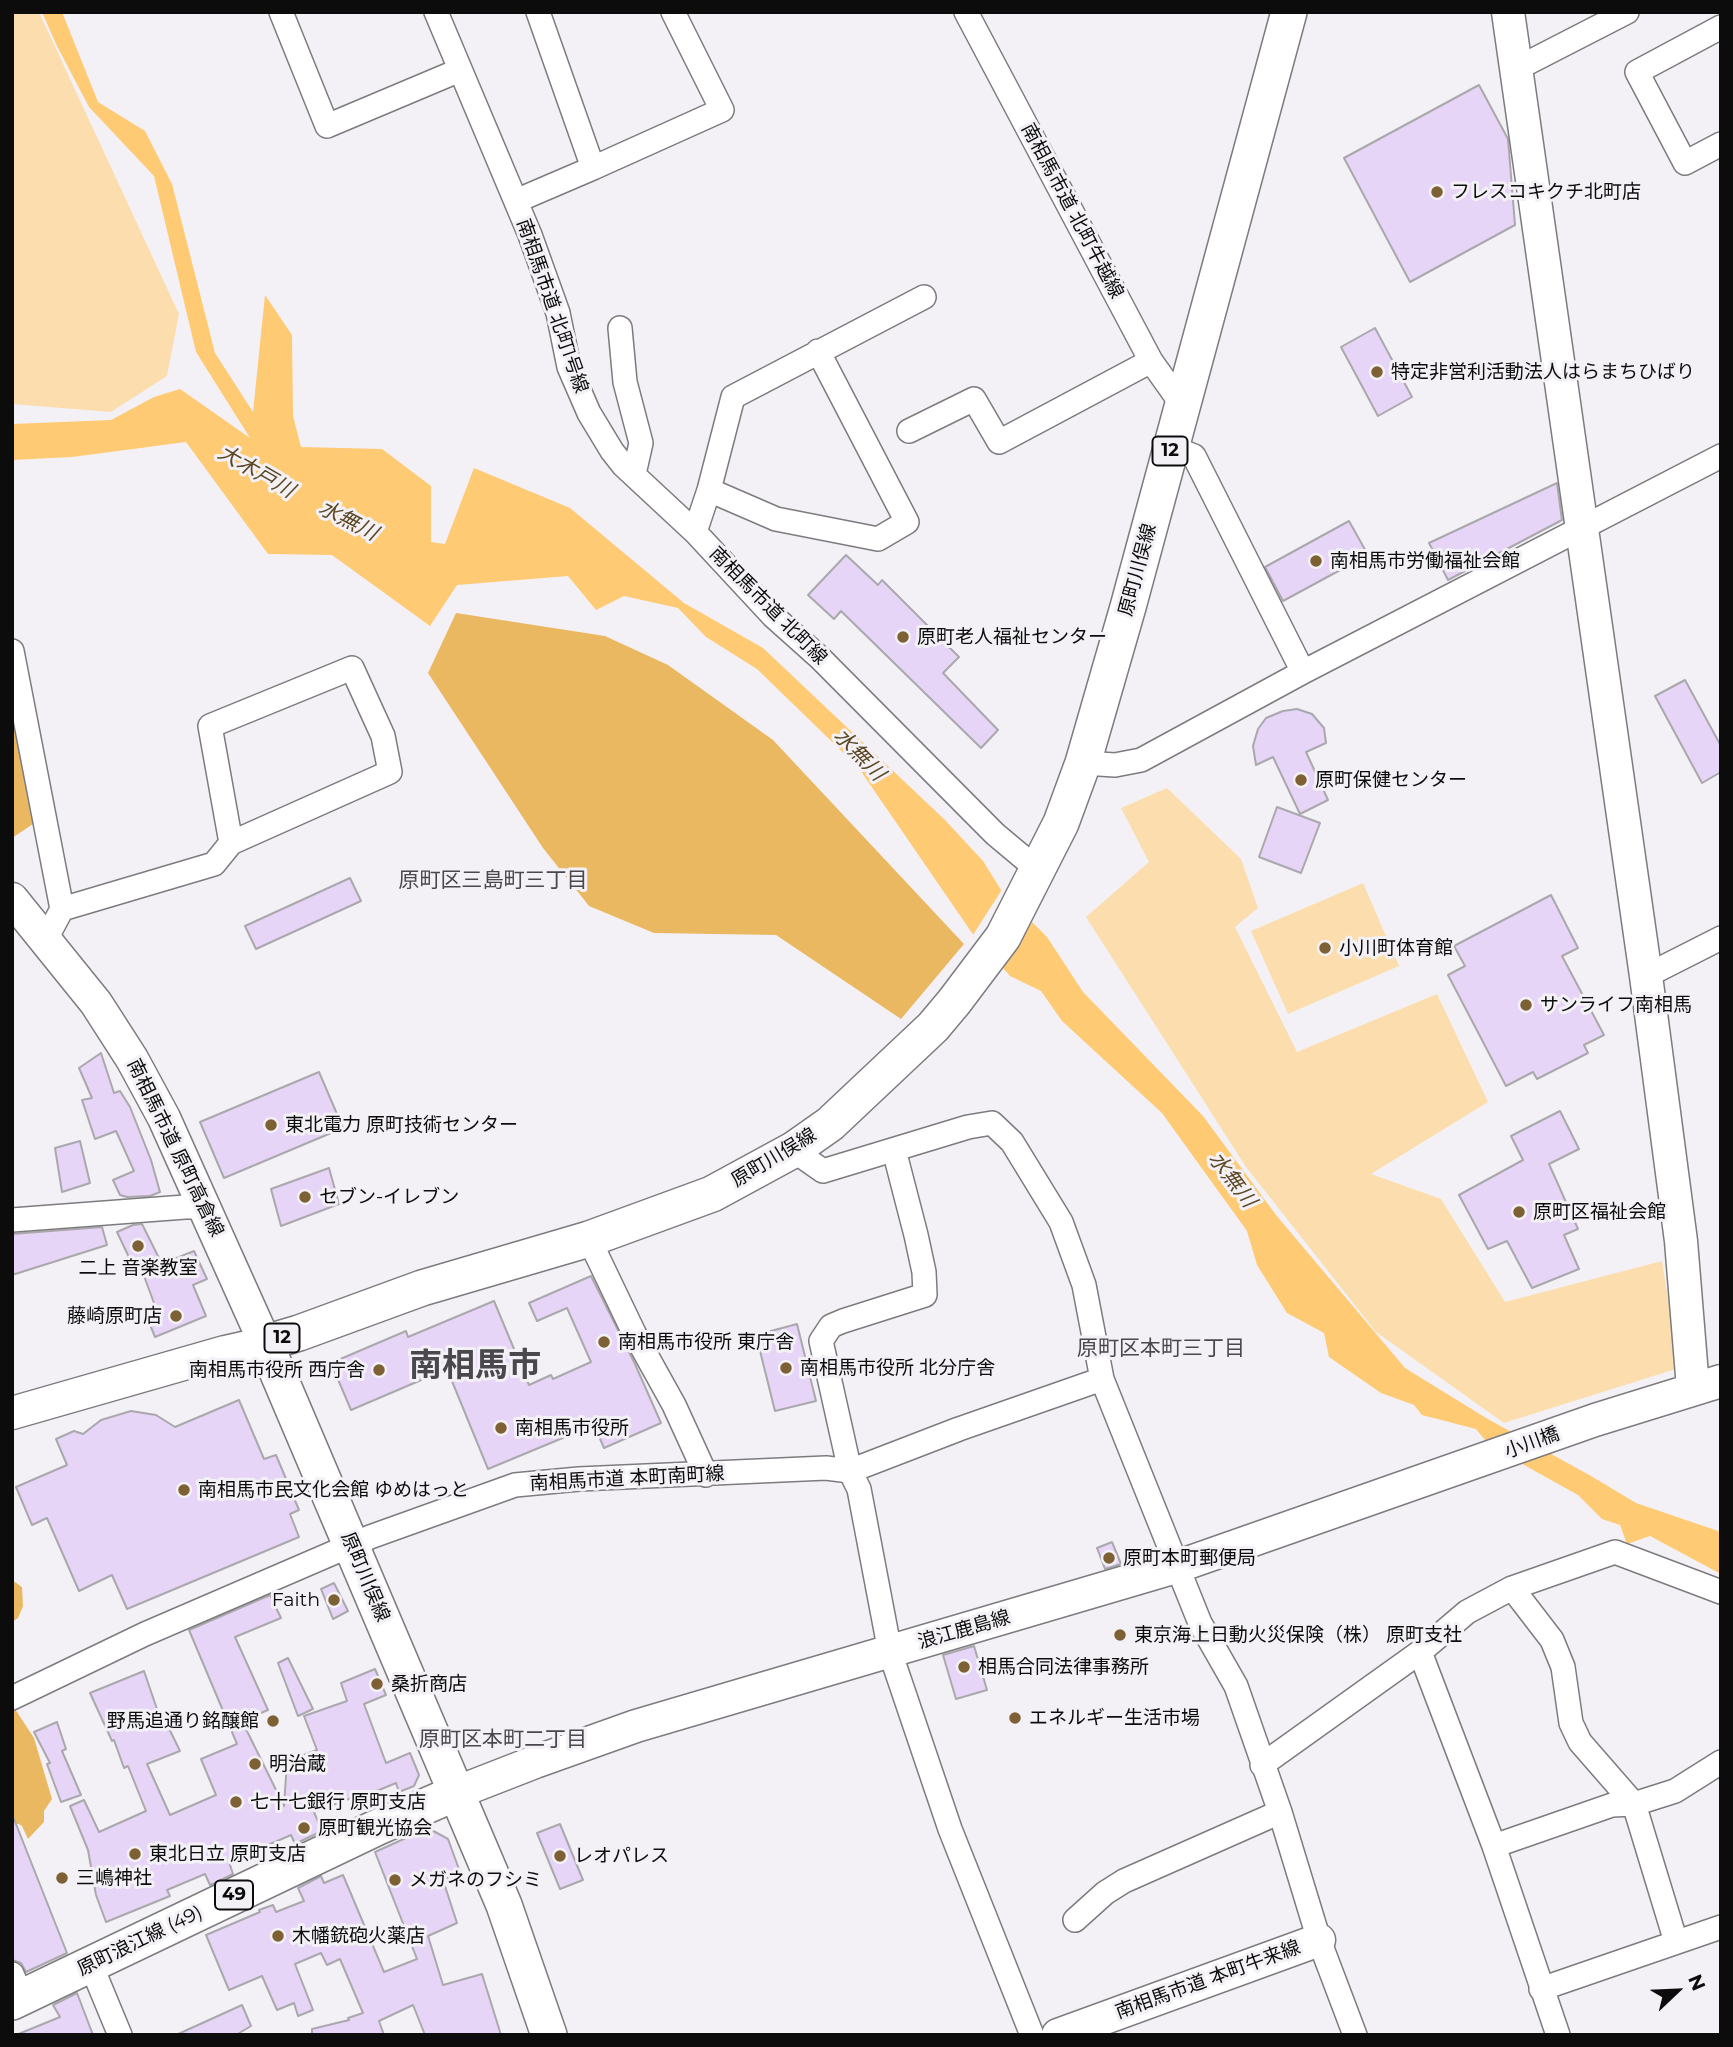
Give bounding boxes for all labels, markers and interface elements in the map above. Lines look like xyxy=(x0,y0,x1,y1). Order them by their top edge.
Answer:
street label: 南相馬市道 北町牛越線 xyxy=(1016,120,1128,302)
place label: フレスコキクチ北町店 xyxy=(1451,181,1641,203)
marker: フレスコキクチ北町店 xyxy=(1429,184,1445,200)
street label: 南相馬市道 北町1号線 xyxy=(511,216,593,396)
place label: 特定非営利活動法人はらまちひばり xyxy=(1391,361,1695,383)
marker: 特定非営利活動法人はらまちひばり xyxy=(1369,364,1385,380)
road number: 12 xyxy=(1152,436,1188,466)
water label: 大木戸川 xyxy=(213,440,299,504)
water label: 水無川 xyxy=(314,495,382,547)
street label: 原町川俣線 xyxy=(1115,521,1161,619)
street label: 南相馬市道 北町線 xyxy=(704,542,832,670)
place label: 南相馬市労働福祉会館 xyxy=(1330,550,1520,572)
marker: 南相馬市労働福祉会館 xyxy=(1308,553,1324,569)
place label: 原町老人福祉センター xyxy=(917,626,1107,648)
marker: 原町老人福祉センター xyxy=(895,629,911,645)
water label: 水無川 xyxy=(828,724,890,786)
place label: 原町保健センター xyxy=(1315,769,1467,791)
marker: 原町保健センター xyxy=(1293,772,1309,788)
district label: 原町区三島町三丁目 xyxy=(399,868,587,894)
place label: 小川町体育館 xyxy=(1339,937,1453,959)
marker: 小川町体育館 xyxy=(1317,940,1333,956)
place label: サンライフ南相馬 xyxy=(1540,994,1692,1016)
marker: サンライフ南相馬 xyxy=(1518,997,1534,1013)
street label: 南相馬市道 原町高倉線 xyxy=(122,1055,228,1241)
place label: 東北電力 原町技術センター xyxy=(285,1114,518,1136)
marker: 東北電力 原町技術センター xyxy=(263,1117,279,1133)
street label: 原町川俣線 xyxy=(727,1124,821,1192)
water label: 水無川 xyxy=(1203,1147,1261,1213)
place label: セブン-イレブン xyxy=(319,1186,459,1208)
marker: セブン-イレブン xyxy=(297,1189,313,1205)
place label: 原町区福祉会館 xyxy=(1533,1201,1666,1223)
marker: 原町区福祉会館 xyxy=(1511,1204,1527,1220)
marker: 二上 音楽教室 xyxy=(130,1238,146,1254)
place label: 二上 音楽教室 xyxy=(79,1257,197,1279)
place label: 藤崎原町店 xyxy=(67,1305,162,1327)
marker: 藤崎原町店 xyxy=(168,1308,184,1324)
road number: 12 xyxy=(264,1324,300,1352)
place label: 南相馬市役所 東庁舎 xyxy=(618,1331,794,1353)
marker: 南相馬市役所 東庁舎 xyxy=(596,1334,612,1350)
district label: 原町区本町三丁目 xyxy=(1077,1336,1245,1362)
district label: 南相馬市 xyxy=(409,1346,541,1386)
place label: 南相馬市役所 北分庁舎 xyxy=(800,1357,995,1379)
place label: 南相馬市役所 西庁舎 xyxy=(189,1359,365,1381)
marker: 南相馬市役所 北分庁舎 xyxy=(778,1360,794,1376)
marker: 南相馬市役所 西庁舎 xyxy=(371,1362,387,1378)
place label: 南相馬市役所 xyxy=(515,1417,629,1439)
marker: 南相馬市役所 xyxy=(493,1420,509,1436)
street label: 小川橋 xyxy=(1501,1423,1563,1463)
street label: 南相馬市道 本町南町線 xyxy=(529,1463,725,1495)
place label: 南相馬市民文化会館 ゆめはっと xyxy=(198,1479,469,1501)
marker: 南相馬市民文化会館 ゆめはっと xyxy=(176,1482,192,1498)
street label: 原町川俣線 xyxy=(336,1529,394,1625)
place label: 原町本町郵便局 xyxy=(1123,1547,1256,1569)
marker: 原町本町郵便局 xyxy=(1101,1550,1117,1566)
place label: Faith xyxy=(272,1589,320,1611)
marker: Faith xyxy=(326,1592,342,1608)
street label: 浪江鹿島線 xyxy=(915,1606,1013,1654)
place label: 東京海上日動火災保険（株） 原町支社 xyxy=(1134,1624,1462,1646)
marker: 東京海上日動火災保険（株） 原町支社 xyxy=(1112,1627,1128,1643)
place label: 相馬合同法律事務所 xyxy=(978,1656,1149,1678)
marker: 相馬合同法律事務所 xyxy=(956,1659,972,1675)
place label: 桑折商店 xyxy=(391,1673,467,1695)
marker: 桑折商店 xyxy=(369,1676,385,1692)
place label: エネルギー生活市場 xyxy=(1029,1707,1200,1729)
place label: 野馬追通り銘醸館 xyxy=(107,1710,259,1732)
marker: エネルギー生活市場 xyxy=(1007,1710,1023,1726)
marker: 野馬追通り銘醸館 xyxy=(265,1713,281,1729)
district label: 原町区本町二丁目 xyxy=(419,1727,587,1753)
place label: 明治蔵 xyxy=(269,1753,326,1775)
marker: 明治蔵 xyxy=(247,1756,263,1772)
place label: 七十七銀行 原町支店 xyxy=(250,1791,426,1813)
marker: 七十七銀行 原町支店 xyxy=(228,1794,244,1810)
place label: 原町観光協会 xyxy=(318,1817,432,1839)
marker: 原町観光協会 xyxy=(296,1820,312,1836)
place label: 東北日立 原町支店 xyxy=(149,1843,306,1865)
place label: レオパレス xyxy=(574,1845,669,1867)
marker: 東北日立 原町支店 xyxy=(127,1846,143,1862)
marker: レオパレス xyxy=(552,1848,568,1864)
place label: 三嶋神社 xyxy=(76,1867,152,1889)
place label: メガネのフシミ xyxy=(409,1869,542,1891)
marker: 三嶋神社 xyxy=(54,1870,70,1886)
marker: メガネのフシミ xyxy=(387,1872,403,1888)
road number: 49 xyxy=(215,1881,253,1910)
street label: 原町浪江線 (49) xyxy=(74,1901,206,1981)
place label: 木幡銃砲火薬店 xyxy=(292,1925,425,1947)
marker: 木幡銃砲火薬店 xyxy=(270,1928,286,1944)
street label: 南相馬市道 本町牛来線 xyxy=(1112,1936,1304,2024)
north arrow xyxy=(1642,1956,1712,2026)
text: N xyxy=(1683,1971,1710,1994)

